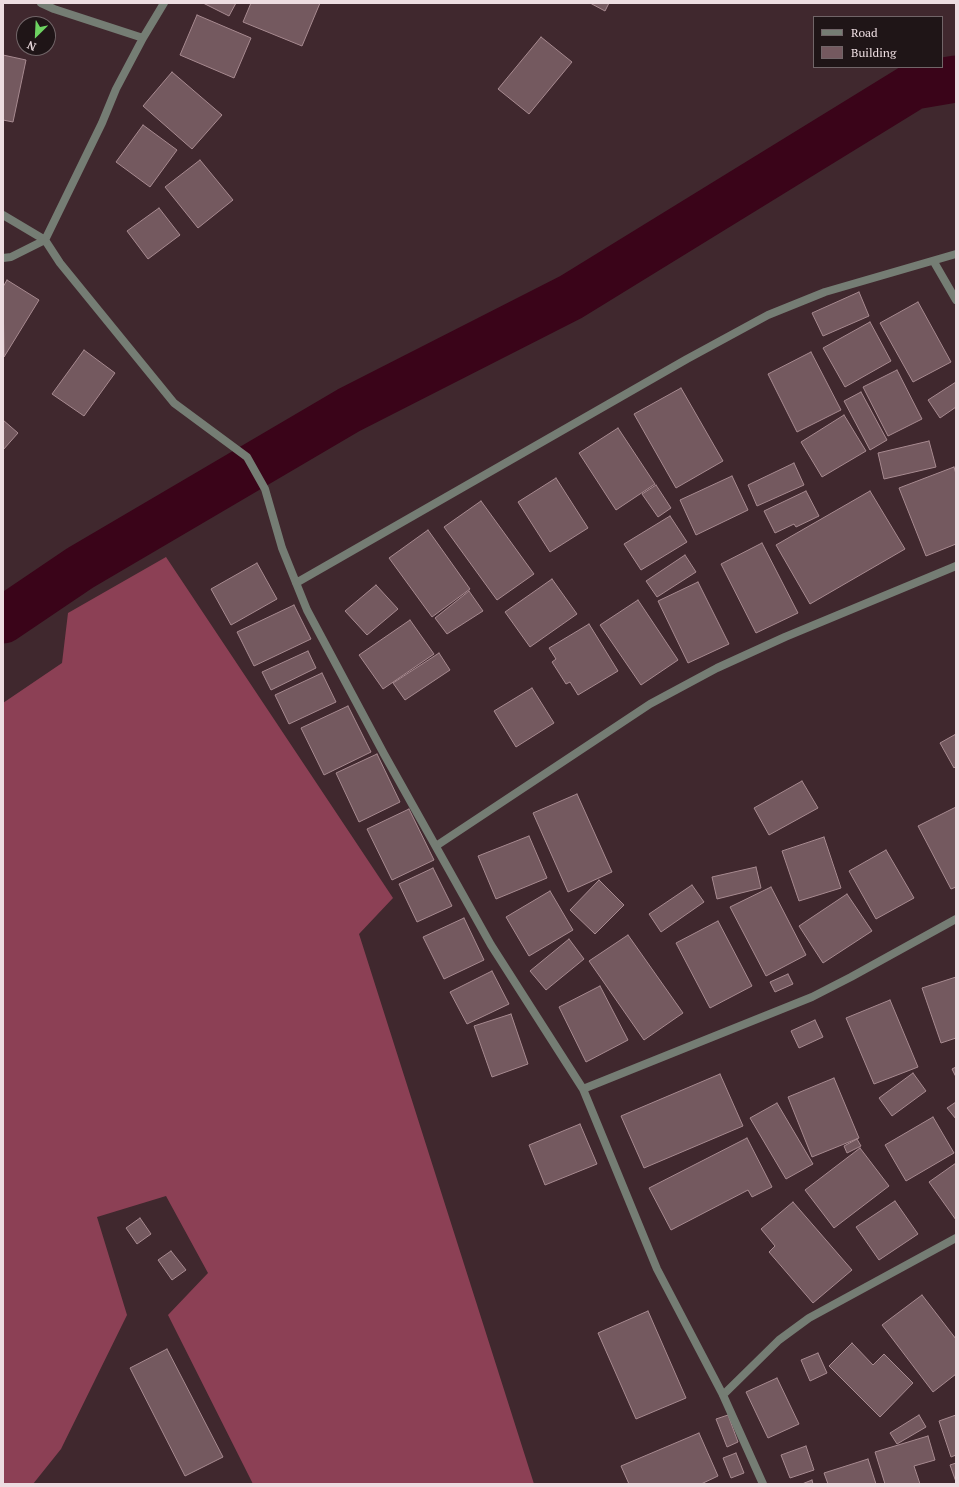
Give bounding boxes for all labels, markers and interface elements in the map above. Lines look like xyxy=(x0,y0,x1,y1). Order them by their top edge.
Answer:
north arrow xyxy=(16,16,56,56)
legend xyxy=(813,16,943,68)
text: Road xyxy=(851,25,878,40)
text: N xyxy=(25,38,38,54)
text: Building xyxy=(851,45,896,60)

